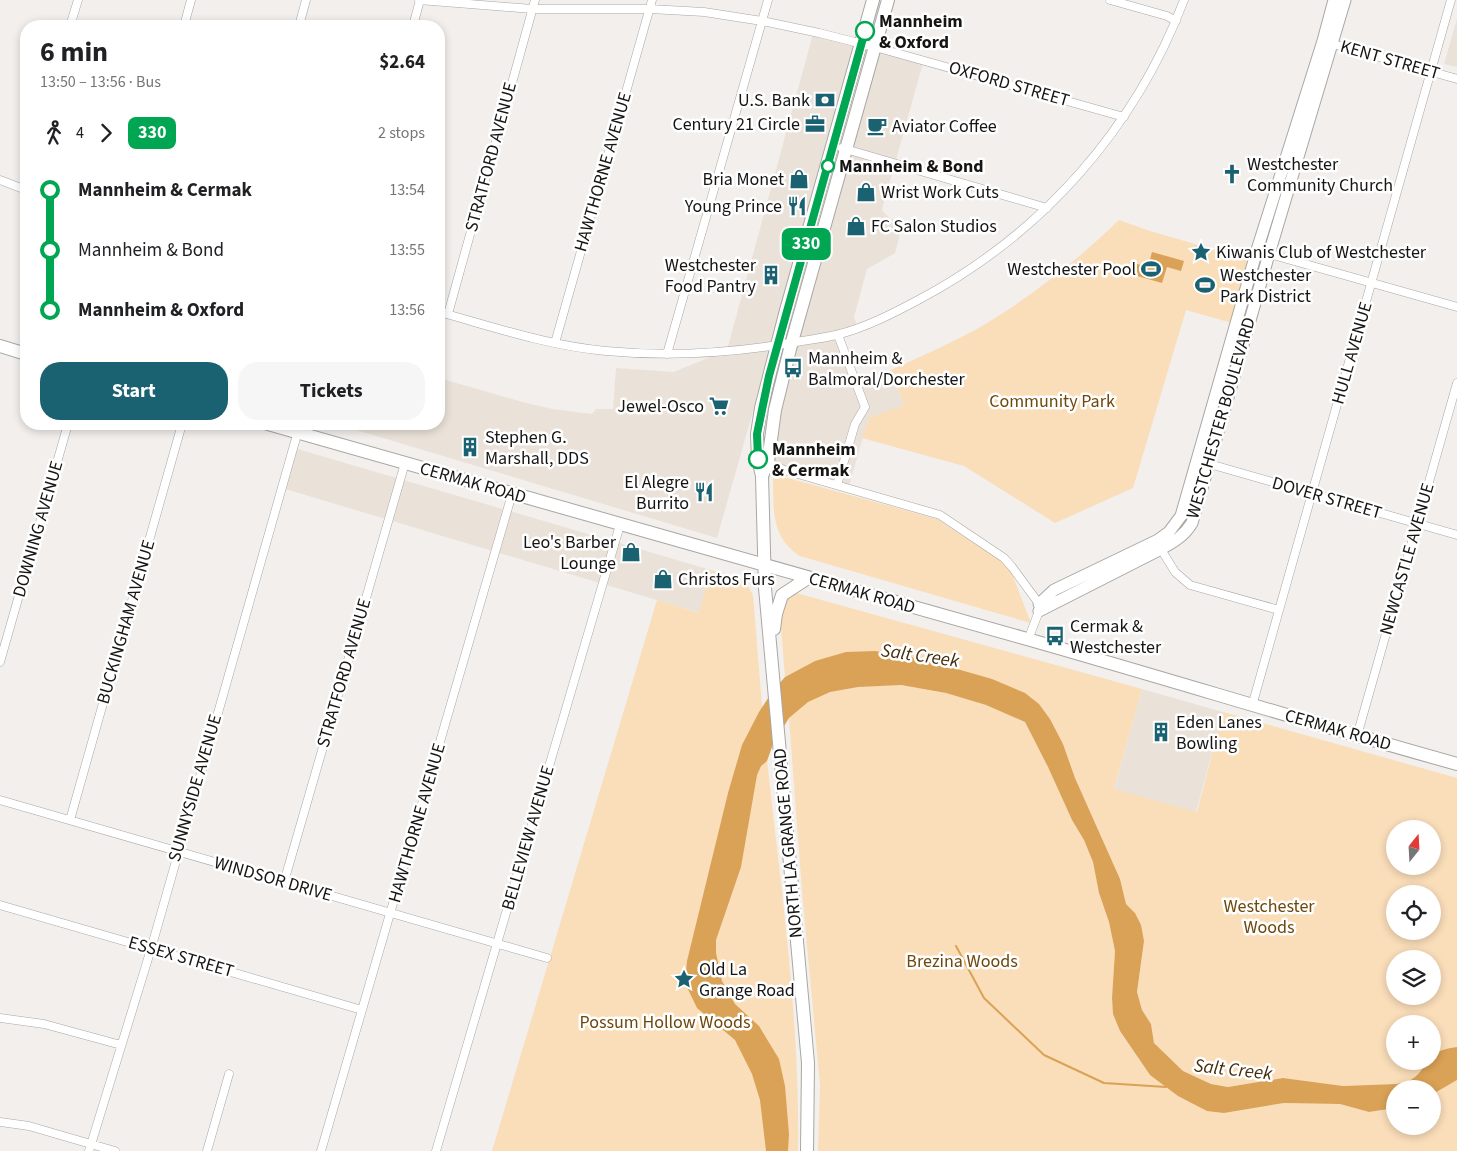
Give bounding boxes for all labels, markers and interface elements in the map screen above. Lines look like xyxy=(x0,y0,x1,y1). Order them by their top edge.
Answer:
place label: Mannheim & Oxford xyxy=(879,9,963,55)
marker: Mannheim & Oxford xyxy=(855,21,875,41)
text: 6 min xyxy=(40,32,108,72)
street label: KENT STREET xyxy=(1337,34,1443,86)
text: $2.64 xyxy=(379,49,425,76)
street label: OXFORD STREET xyxy=(946,55,1072,113)
text: 13:50 – 13:56 · Bus xyxy=(40,71,161,93)
street label: STRATFORD AVENUE xyxy=(459,79,523,235)
place label: U.S. Bank xyxy=(738,88,810,113)
street label: HAWTHORNE AVENUE xyxy=(568,89,638,255)
bank icon: U.S. Bank xyxy=(814,89,836,111)
place label: Century 21 Circle xyxy=(672,112,800,137)
office icon: Century 21 Circle xyxy=(804,113,826,135)
place label: Aviator Coffee xyxy=(892,114,997,139)
cafe icon: Aviator Coffee xyxy=(866,115,888,137)
icon: walk xyxy=(40,119,68,147)
icon: forward xyxy=(92,119,120,147)
text: 330 xyxy=(138,120,166,145)
text: 4 xyxy=(76,122,84,144)
text: 2 stops xyxy=(378,122,425,144)
place label: Westchester Community Church xyxy=(1247,152,1393,198)
place label: Mannheim & Bond xyxy=(839,154,984,179)
marker: Mannheim & Bond xyxy=(821,159,835,173)
church icon: Westchester Community Church xyxy=(1221,163,1243,185)
place label: Bria Monet xyxy=(703,167,784,192)
shop icon: Bria Monet xyxy=(788,168,810,190)
text: Mannheim & Cermak xyxy=(78,177,252,204)
text: 13:54 xyxy=(389,179,425,201)
place label: Wrist Work Cuts xyxy=(881,180,999,205)
shop icon: Wrist Work Cuts xyxy=(855,181,877,203)
place label: Young Prince xyxy=(684,194,782,219)
restaurant icon: Young Prince xyxy=(786,195,808,217)
place label: FC Salon Studios xyxy=(871,214,997,239)
shop icon: FC Salon Studios xyxy=(845,215,867,237)
line badge: 330 xyxy=(777,228,835,260)
text: 330 xyxy=(792,231,820,256)
text: Mannheim & Bond xyxy=(78,237,224,264)
text: 13:55 xyxy=(389,239,425,261)
place label: Kiwanis Club of Westchester xyxy=(1216,240,1427,265)
place icon: Kiwanis Club of Westchester xyxy=(1190,241,1212,263)
place label: Westchester Food Pantry xyxy=(665,253,757,299)
place label: Westchester Pool xyxy=(1007,257,1136,282)
sports icon: Westchester Pool xyxy=(1140,258,1162,280)
place label: Westchester Park District xyxy=(1220,263,1312,309)
building icon: Westchester Food Pantry xyxy=(760,264,782,286)
sports icon: Westchester Park District xyxy=(1194,274,1216,296)
text: Mannheim & Oxford xyxy=(78,297,244,324)
text: 13:56 xyxy=(389,299,425,321)
street label: HULL AVENUE xyxy=(1325,299,1379,407)
street label: WESTCHESTER BOULEVARD xyxy=(1180,314,1262,522)
place label: Mannheim & Balmoral/Dorchester xyxy=(808,346,965,392)
bus stop icon: Mannheim & Balmoral/Dorchester xyxy=(782,357,804,379)
button: Start xyxy=(40,362,228,420)
button: Tickets xyxy=(238,362,425,420)
park label: Community Park xyxy=(989,389,1115,414)
place label: Jewel-Osco xyxy=(617,394,704,419)
supermarket icon: Jewel-Osco xyxy=(708,395,730,417)
place label: Stephen G. Marshall, DDS xyxy=(485,425,589,471)
building icon: Stephen G. Marshall, DDS xyxy=(459,436,481,458)
place label: Mannheim & Cermak xyxy=(772,437,856,483)
marker: Mannheim & Cermak xyxy=(748,449,768,469)
street label: CERMAK ROAD xyxy=(417,456,529,510)
street label: DOWNING AVENUE xyxy=(7,458,69,600)
place label: El Alegre Burrito xyxy=(624,470,689,516)
street label: DOVER STREET xyxy=(1269,470,1385,526)
street label: NEWCASTLE AVENUE xyxy=(1373,480,1441,638)
restaurant icon: El Alegre Burrito xyxy=(693,481,715,503)
place label: Leo's Barber Lounge xyxy=(523,530,617,576)
street label: BUCKINGHAM AVENUE xyxy=(91,537,161,707)
shop icon: Leo's Barber Lounge xyxy=(620,541,642,563)
street label: CERMAK ROAD xyxy=(806,566,918,620)
place label: Christos Furs xyxy=(678,567,775,592)
shop icon: Christos Furs xyxy=(652,568,674,590)
street label: STRATFORD AVENUE xyxy=(311,595,377,751)
place label: Cermak & Westchester xyxy=(1070,614,1162,660)
bus stop icon: Cermak & Westchester xyxy=(1044,625,1066,647)
water label: Salt Creek xyxy=(879,637,962,675)
street label: CERMAK ROAD xyxy=(1282,703,1394,757)
place label: Eden Lanes Bowling xyxy=(1176,710,1262,756)
street label: SUNNYSIDE AVENUE xyxy=(162,711,228,865)
building icon: Eden Lanes Bowling xyxy=(1150,721,1172,743)
street label: HAWTHORNE AVENUE xyxy=(382,740,452,906)
street label: NORTH LA GRANGE ROAD xyxy=(767,747,809,939)
street label: BELLEVIEW AVENUE xyxy=(495,763,561,913)
north arrow xyxy=(1386,820,1441,875)
map controls xyxy=(1386,820,1441,1135)
street label: WINDSOR DRIVE xyxy=(211,850,335,908)
button: locate xyxy=(1386,885,1441,940)
park label: Westchester Woods xyxy=(1223,894,1315,940)
street label: ESSEX STREET xyxy=(125,930,237,984)
park label: Brezina Woods xyxy=(906,949,1018,974)
button: layers xyxy=(1386,950,1441,1005)
place label: Old La Grange Road xyxy=(699,957,795,1003)
place icon: Old La Grange Road xyxy=(673,968,695,990)
park label: Possum Hollow Woods xyxy=(580,1010,750,1035)
button: + xyxy=(1386,1015,1441,1070)
water label: Salt Creek xyxy=(1193,1052,1274,1088)
button: − xyxy=(1386,1080,1441,1135)

